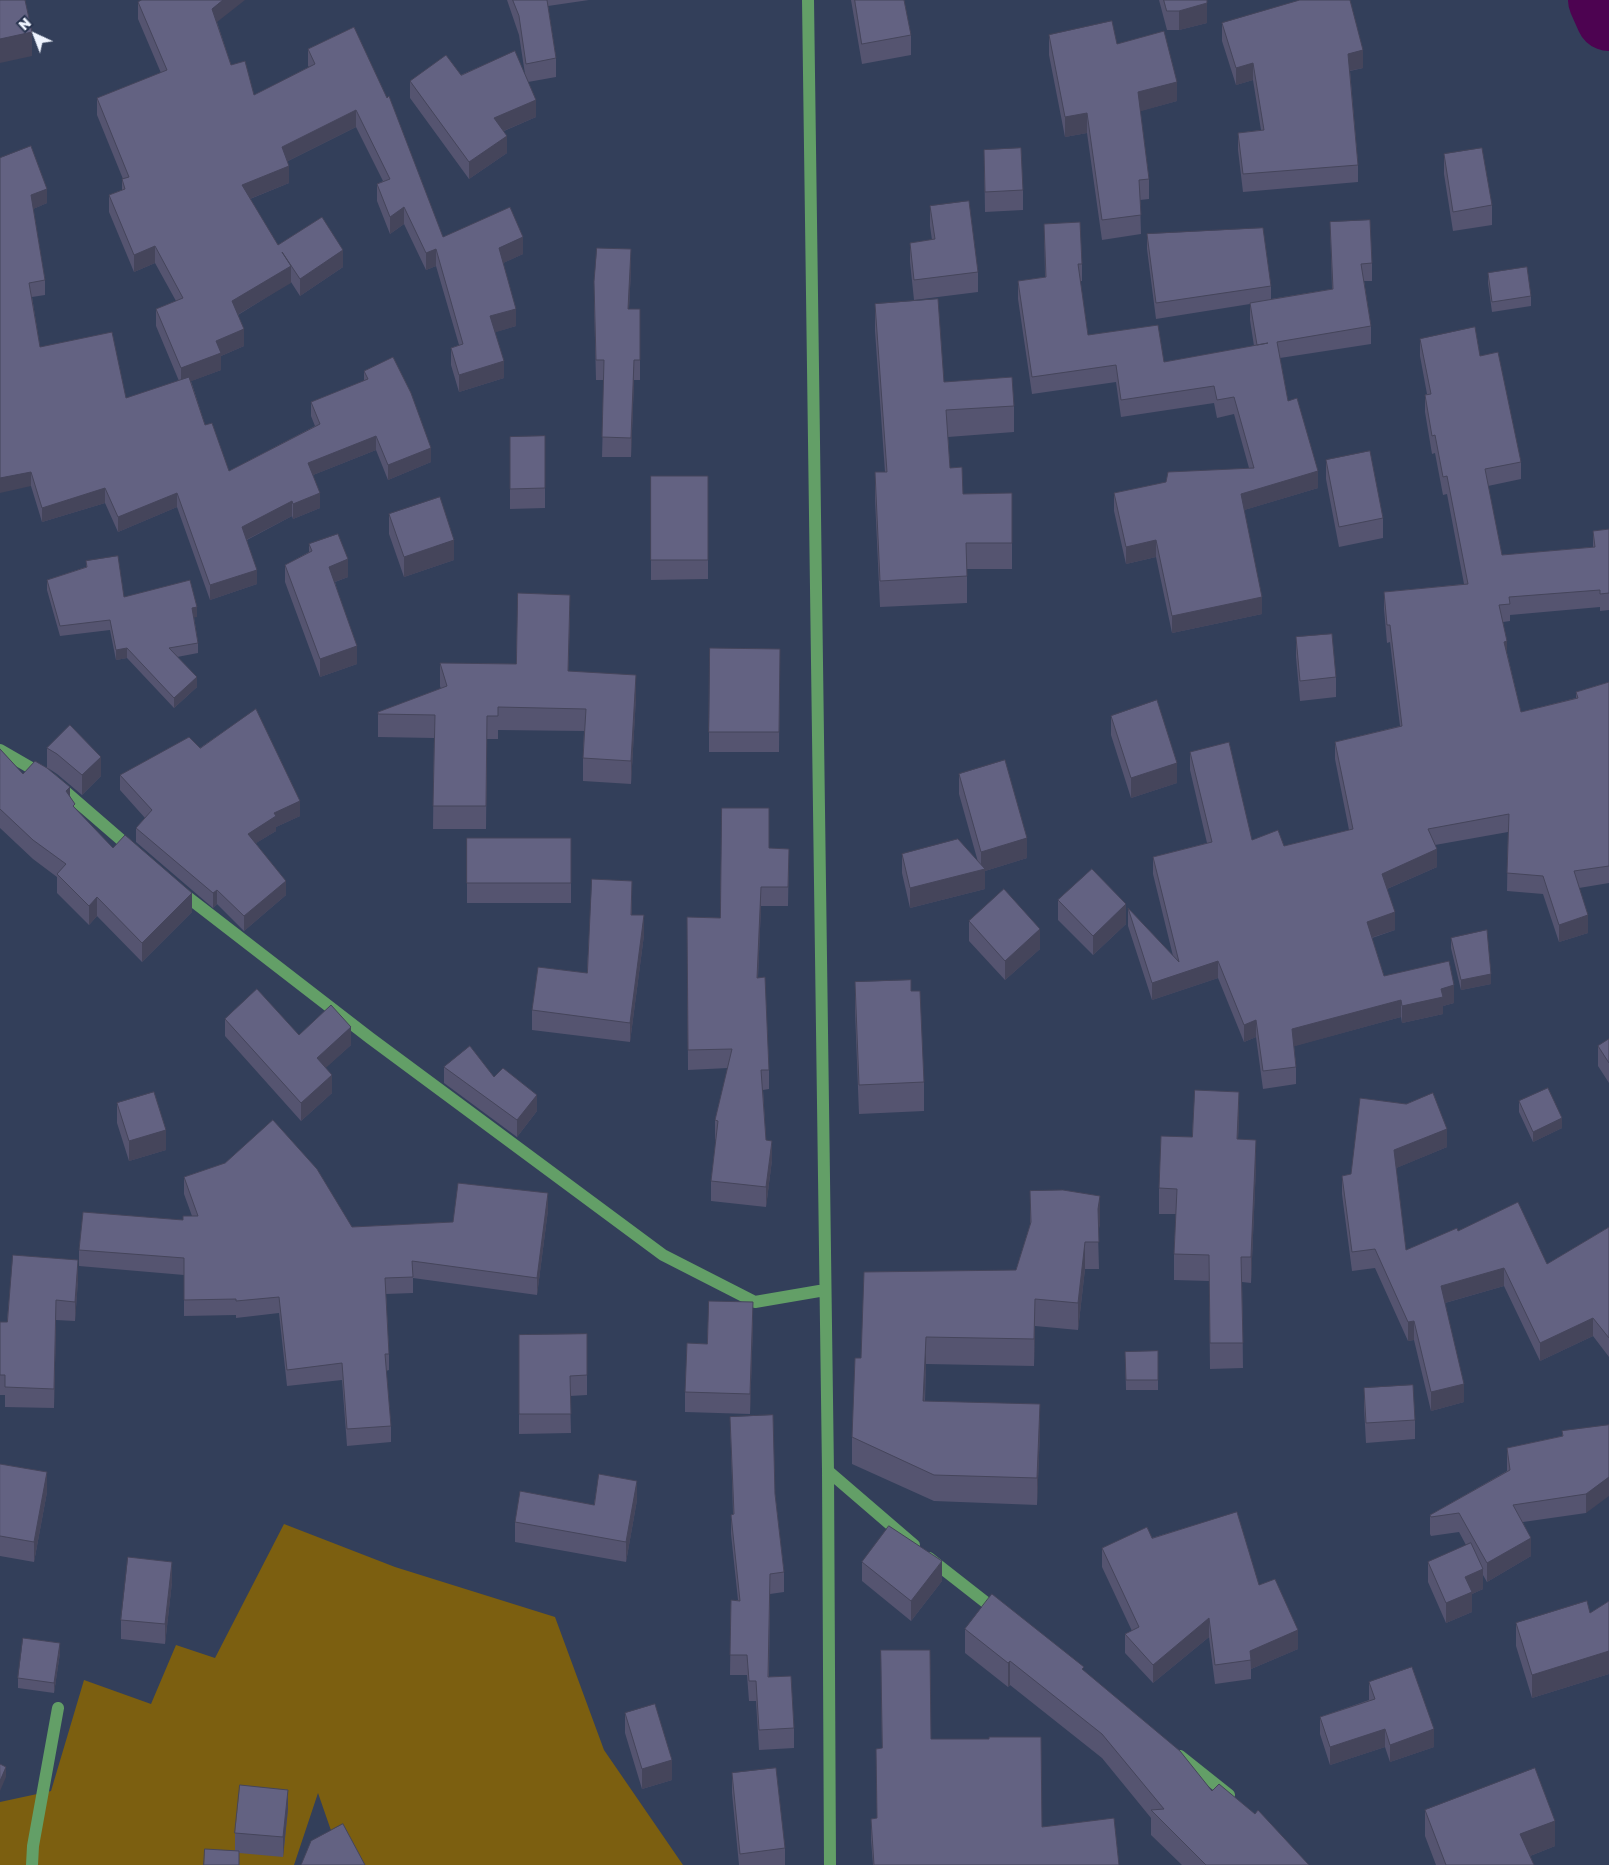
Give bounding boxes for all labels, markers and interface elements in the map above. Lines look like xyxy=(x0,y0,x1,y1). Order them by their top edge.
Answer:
north arrow xyxy=(10,10,60,60)
text: N xyxy=(15,14,34,34)

